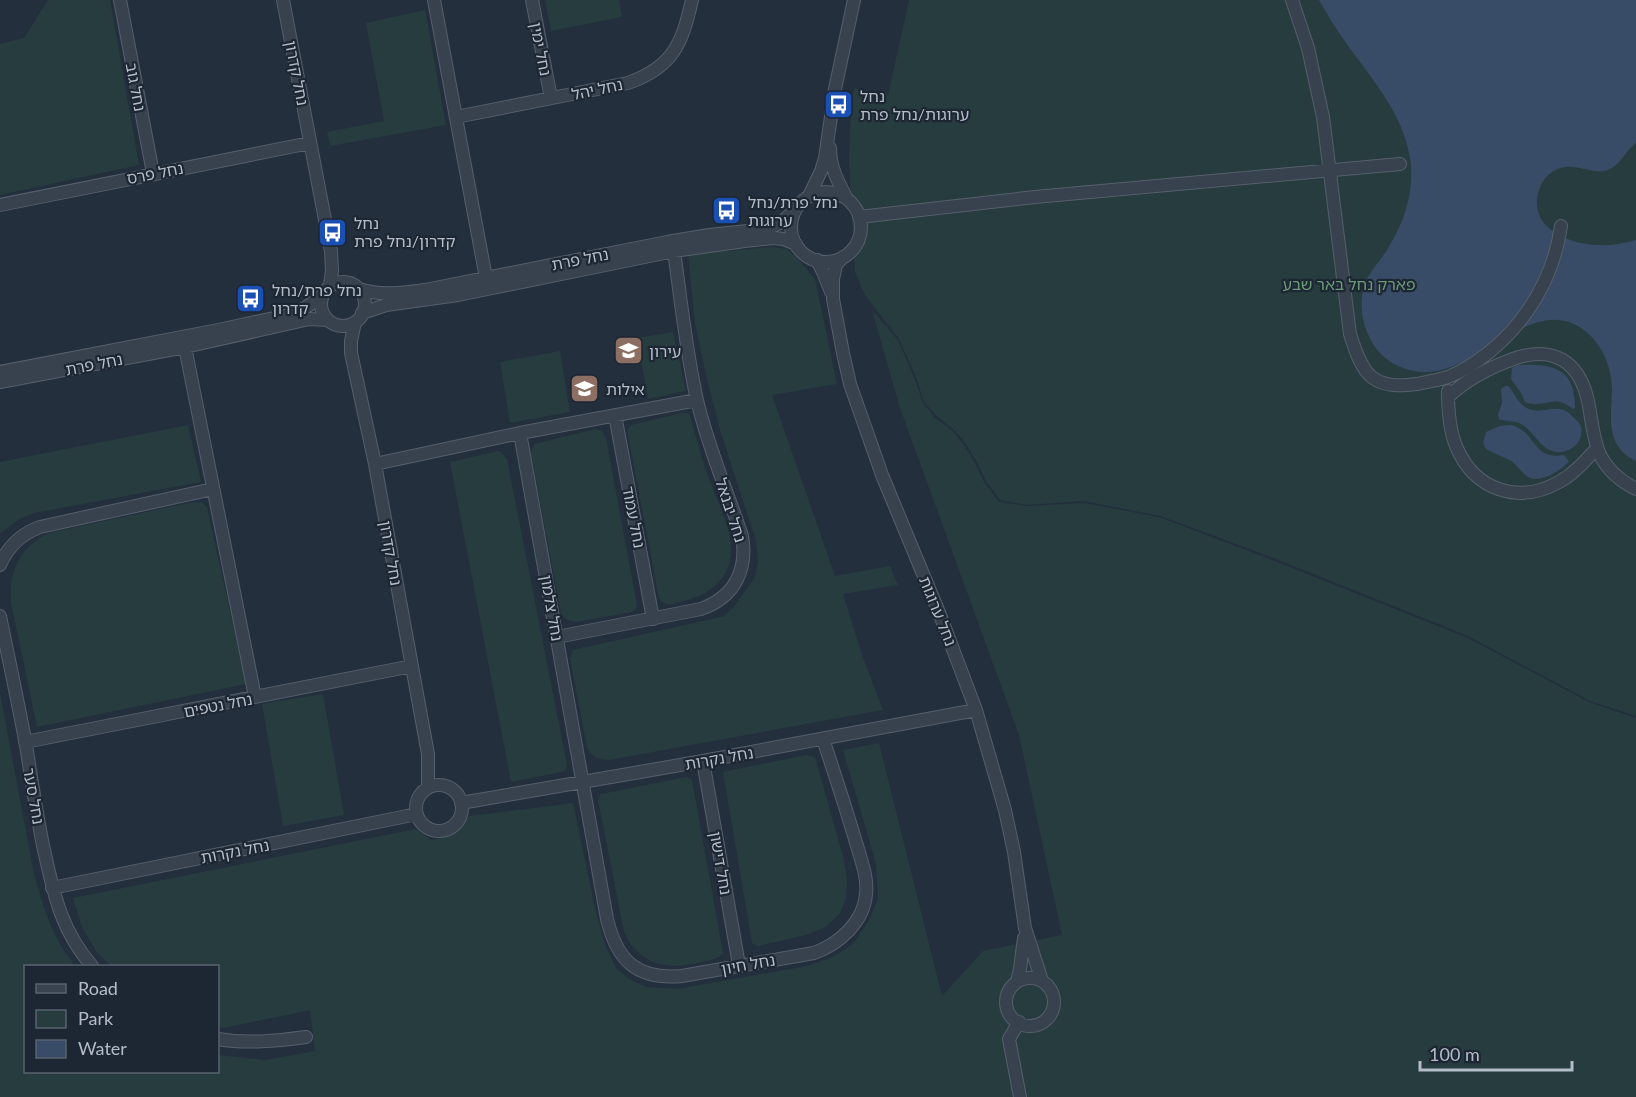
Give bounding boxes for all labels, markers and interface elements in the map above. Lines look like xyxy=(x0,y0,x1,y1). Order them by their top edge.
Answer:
street label: נחל ימין xyxy=(527,20,556,77)
street label: נחל קדרון xyxy=(282,39,313,107)
street label: נחל גוב xyxy=(122,61,150,113)
street label: נחל יהל xyxy=(570,74,624,103)
place label: נחל ערוגות/נחל פרת xyxy=(860,86,969,123)
bus stop icon: נחל ערוגות/נחל פרת xyxy=(823,89,855,121)
street label: נחל פרס xyxy=(125,158,185,187)
place label: נחל פרת/נחל ערוגות xyxy=(748,192,838,229)
bus stop icon: נחל פרת/נחל ערוגות xyxy=(711,195,743,227)
place label: נחל קדרון/נחל פרת xyxy=(354,213,456,250)
bus stop icon: נחל קדרון/נחל פרת xyxy=(317,216,349,248)
street label: נחל פרת xyxy=(550,244,610,273)
park label: פארק נחל באר שבע xyxy=(1283,274,1416,293)
place label: נחל פרת/נחל קדרון xyxy=(272,280,362,317)
bus stop icon: נחל פרת/נחל קדרון xyxy=(235,283,267,315)
school or university icon: עירון xyxy=(612,335,644,367)
place label: עירון xyxy=(649,341,681,360)
street label: נחל פרת xyxy=(64,349,124,378)
school or university icon: אילות xyxy=(569,373,601,405)
place label: אילות xyxy=(606,379,645,398)
street label: נחל יבנאל xyxy=(712,475,751,544)
street label: נחל עמוד xyxy=(619,484,650,549)
street label: נחל קדרון xyxy=(376,519,407,587)
street label: נחל צלמון xyxy=(537,573,568,643)
street label: נחל ערוגות xyxy=(916,573,961,648)
street label: נחל נטפים xyxy=(182,689,254,720)
street label: נחל נקרות xyxy=(683,742,755,773)
street label: נחל סער xyxy=(20,766,49,826)
street label: נחל דישון xyxy=(707,830,736,896)
street label: נחל נקרות xyxy=(199,835,271,866)
street label: נחל חיון xyxy=(719,949,776,978)
legend xyxy=(24,965,219,1073)
text: Road xyxy=(78,977,118,999)
text: Park xyxy=(78,1007,114,1029)
scale bar xyxy=(1420,1034,1572,1072)
text: Water xyxy=(78,1037,127,1059)
text: 100 m xyxy=(1429,1043,1480,1065)

